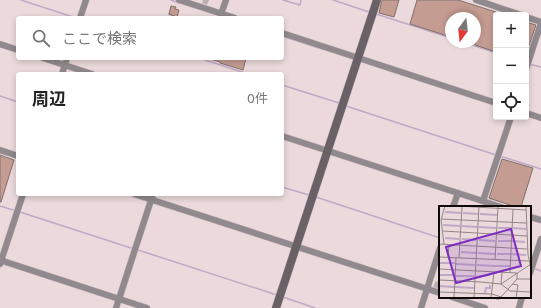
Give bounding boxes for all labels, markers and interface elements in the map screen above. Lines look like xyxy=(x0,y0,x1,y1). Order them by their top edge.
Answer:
north arrow xyxy=(445,12,481,48)
map controls xyxy=(493,12,529,120)
button: + xyxy=(493,12,529,48)
search box xyxy=(16,16,284,60)
icon: search xyxy=(30,27,52,49)
text: ここで検索 xyxy=(62,31,137,50)
button: − xyxy=(493,48,529,84)
button: locate xyxy=(493,84,529,120)
text: 周辺 xyxy=(32,90,66,112)
text: 0件 xyxy=(247,92,268,108)
inset map xyxy=(439,206,531,298)

